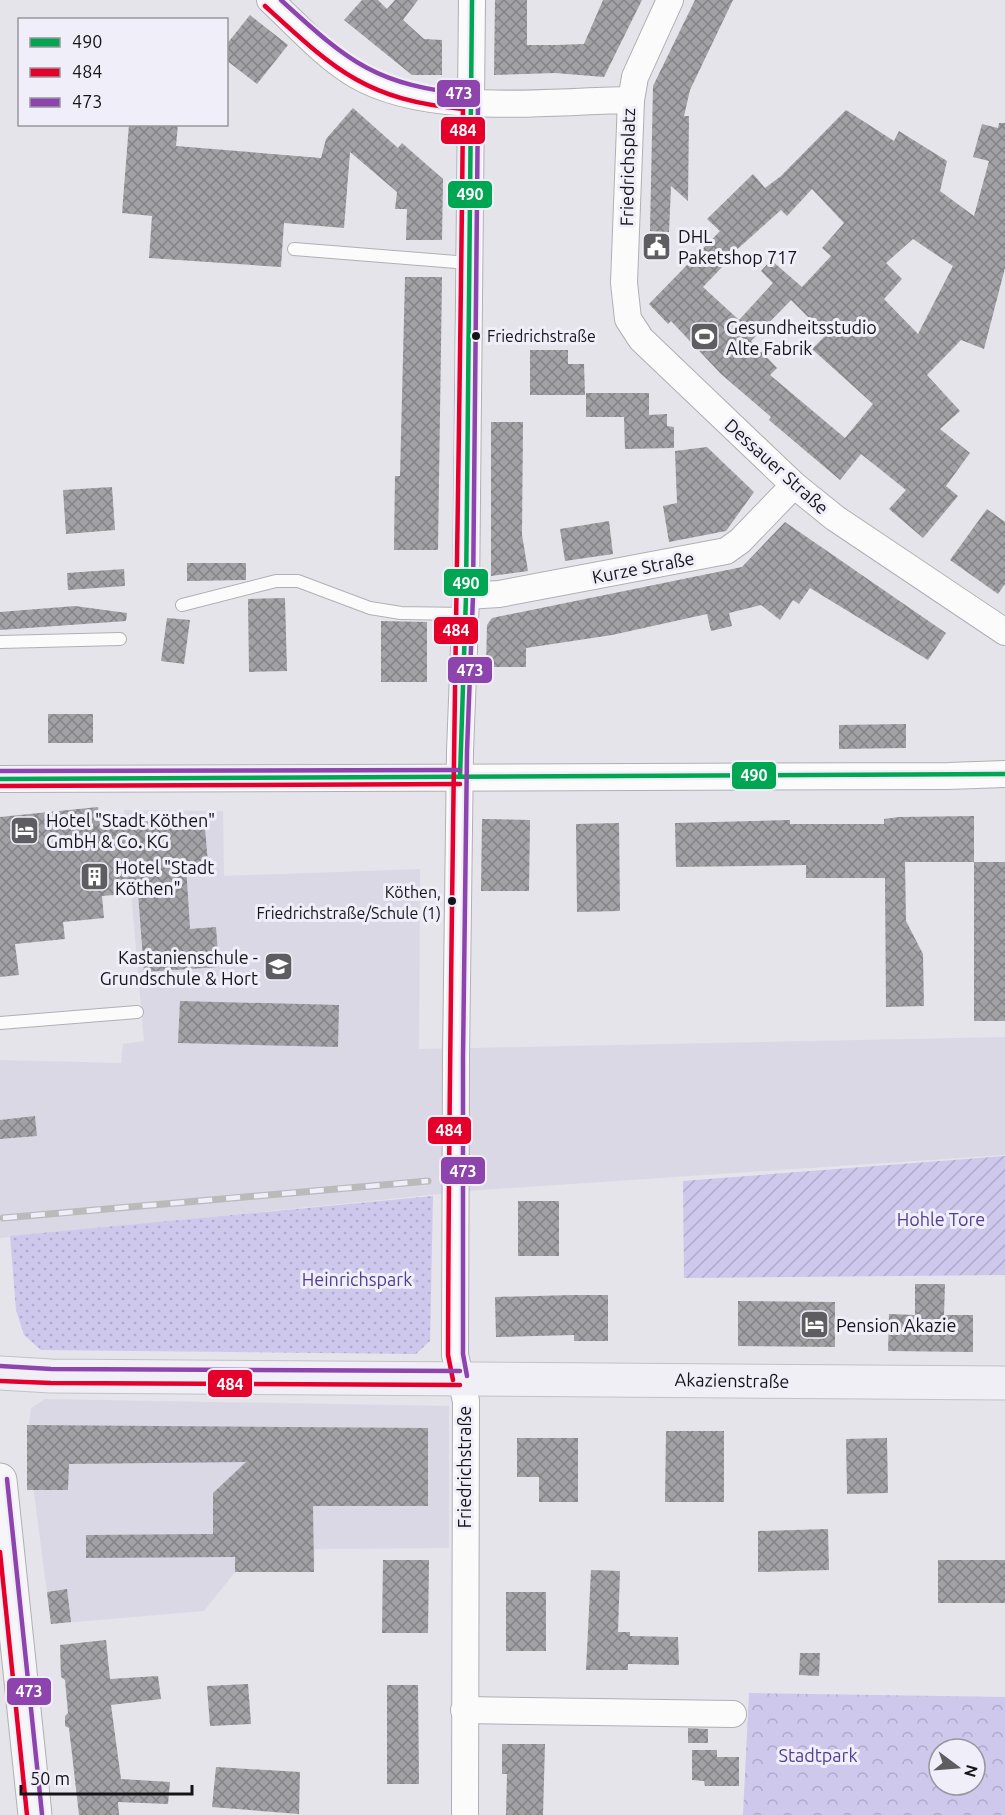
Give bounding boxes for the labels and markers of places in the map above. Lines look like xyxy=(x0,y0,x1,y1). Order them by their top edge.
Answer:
place label: DHL Paketshop 717 xyxy=(678,226,797,267)
public building icon: DHL Paketshop 717 xyxy=(641,230,673,262)
place label: Gesundheitsstudio Alte Fabrik xyxy=(726,317,877,358)
sports icon: Gesundheitsstudio Alte Fabrik xyxy=(689,321,721,353)
place label: Friedrichstraße xyxy=(487,327,596,345)
marker: Friedrichstraße xyxy=(470,330,482,342)
place label: Hotel "Stadt Köthen" GmbH & Co. KG xyxy=(46,810,215,851)
hotel icon: Hotel "Stadt Köthen" GmbH & Co. KG xyxy=(9,814,41,846)
place label: Hotel "Stadt Köthen" xyxy=(115,857,214,898)
building icon: Hotel "Stadt Köthen" xyxy=(78,861,110,893)
place label: Köthen, Friedrichstraße/Schule (1) xyxy=(256,883,441,923)
marker: Köthen, Friedrichstraße/Schule (1) xyxy=(446,895,458,907)
place label: Kastanienschule - Grundschule & Hort xyxy=(100,947,258,988)
school or university icon: Kastanienschule - Grundschule & Hort xyxy=(263,951,295,983)
hotel icon: Pension Akazie xyxy=(799,1309,831,1341)
place label: Pension Akazie xyxy=(836,1315,956,1335)

